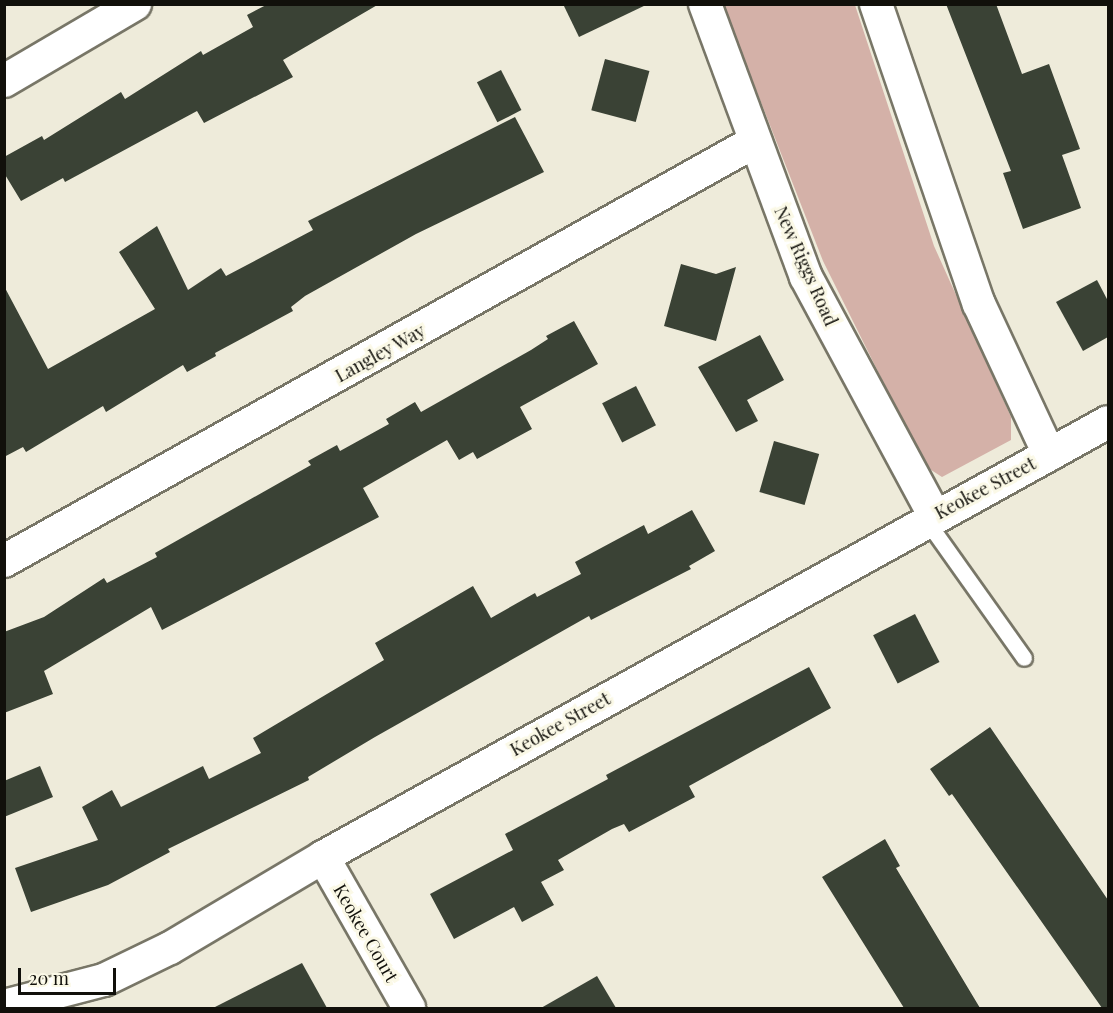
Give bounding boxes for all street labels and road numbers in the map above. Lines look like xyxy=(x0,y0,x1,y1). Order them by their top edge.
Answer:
street label: New Riggs Road xyxy=(770,203,842,329)
street label: Langley Way xyxy=(331,319,429,387)
street label: Keokee Street xyxy=(931,452,1039,524)
street label: Keokee Street xyxy=(506,688,614,760)
street label: Keokee Court xyxy=(329,880,403,986)

